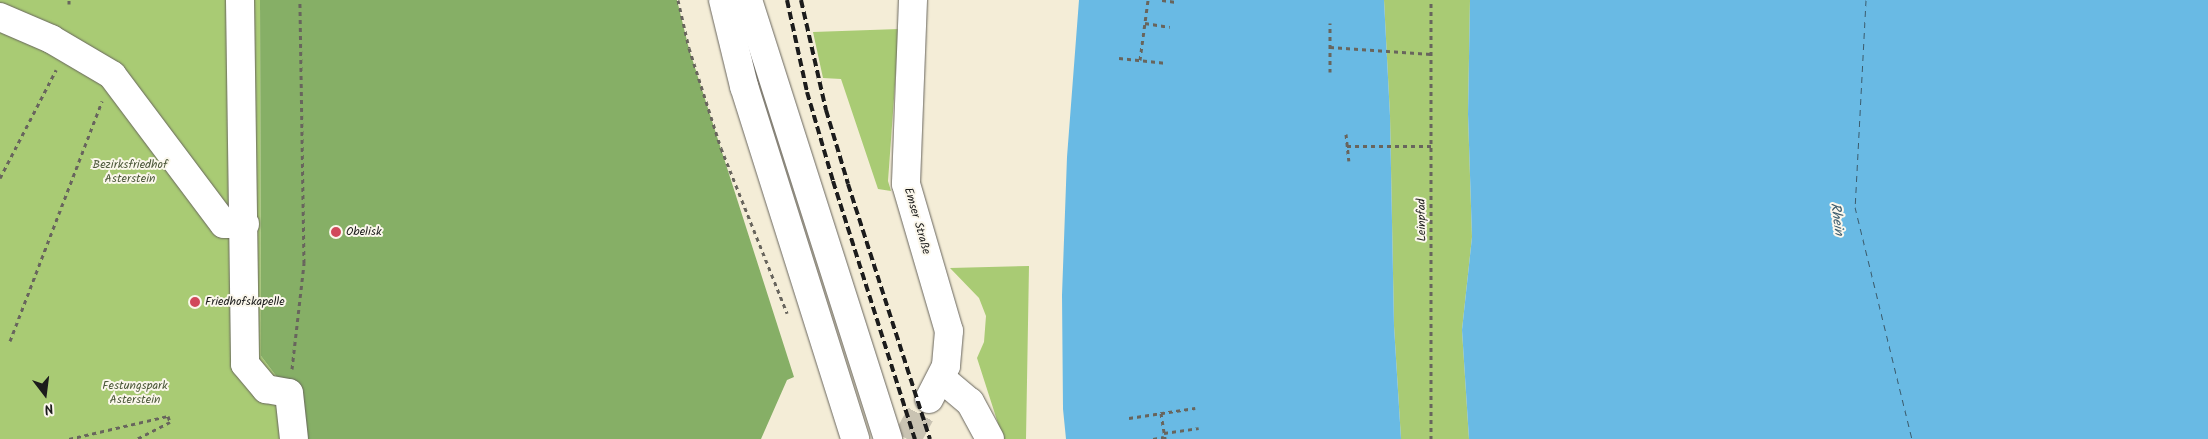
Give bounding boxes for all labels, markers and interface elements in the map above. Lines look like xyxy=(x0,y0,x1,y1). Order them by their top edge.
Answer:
park label: Bezirksfriedhof Asterstein xyxy=(93,158,167,186)
street label: Emser Straße xyxy=(901,186,933,256)
street label: Leinpfad xyxy=(1414,198,1430,242)
water label: Rhein xyxy=(1827,202,1847,236)
place label: Obelisk xyxy=(346,225,382,239)
marker: Obelisk xyxy=(330,226,342,238)
place label: Friedhofskapelle xyxy=(205,295,285,309)
marker: Friedhofskapelle xyxy=(189,296,201,308)
north arrow xyxy=(20,369,70,419)
park label: Festungspark Asterstein xyxy=(102,379,168,407)
text: N xyxy=(42,397,56,420)

